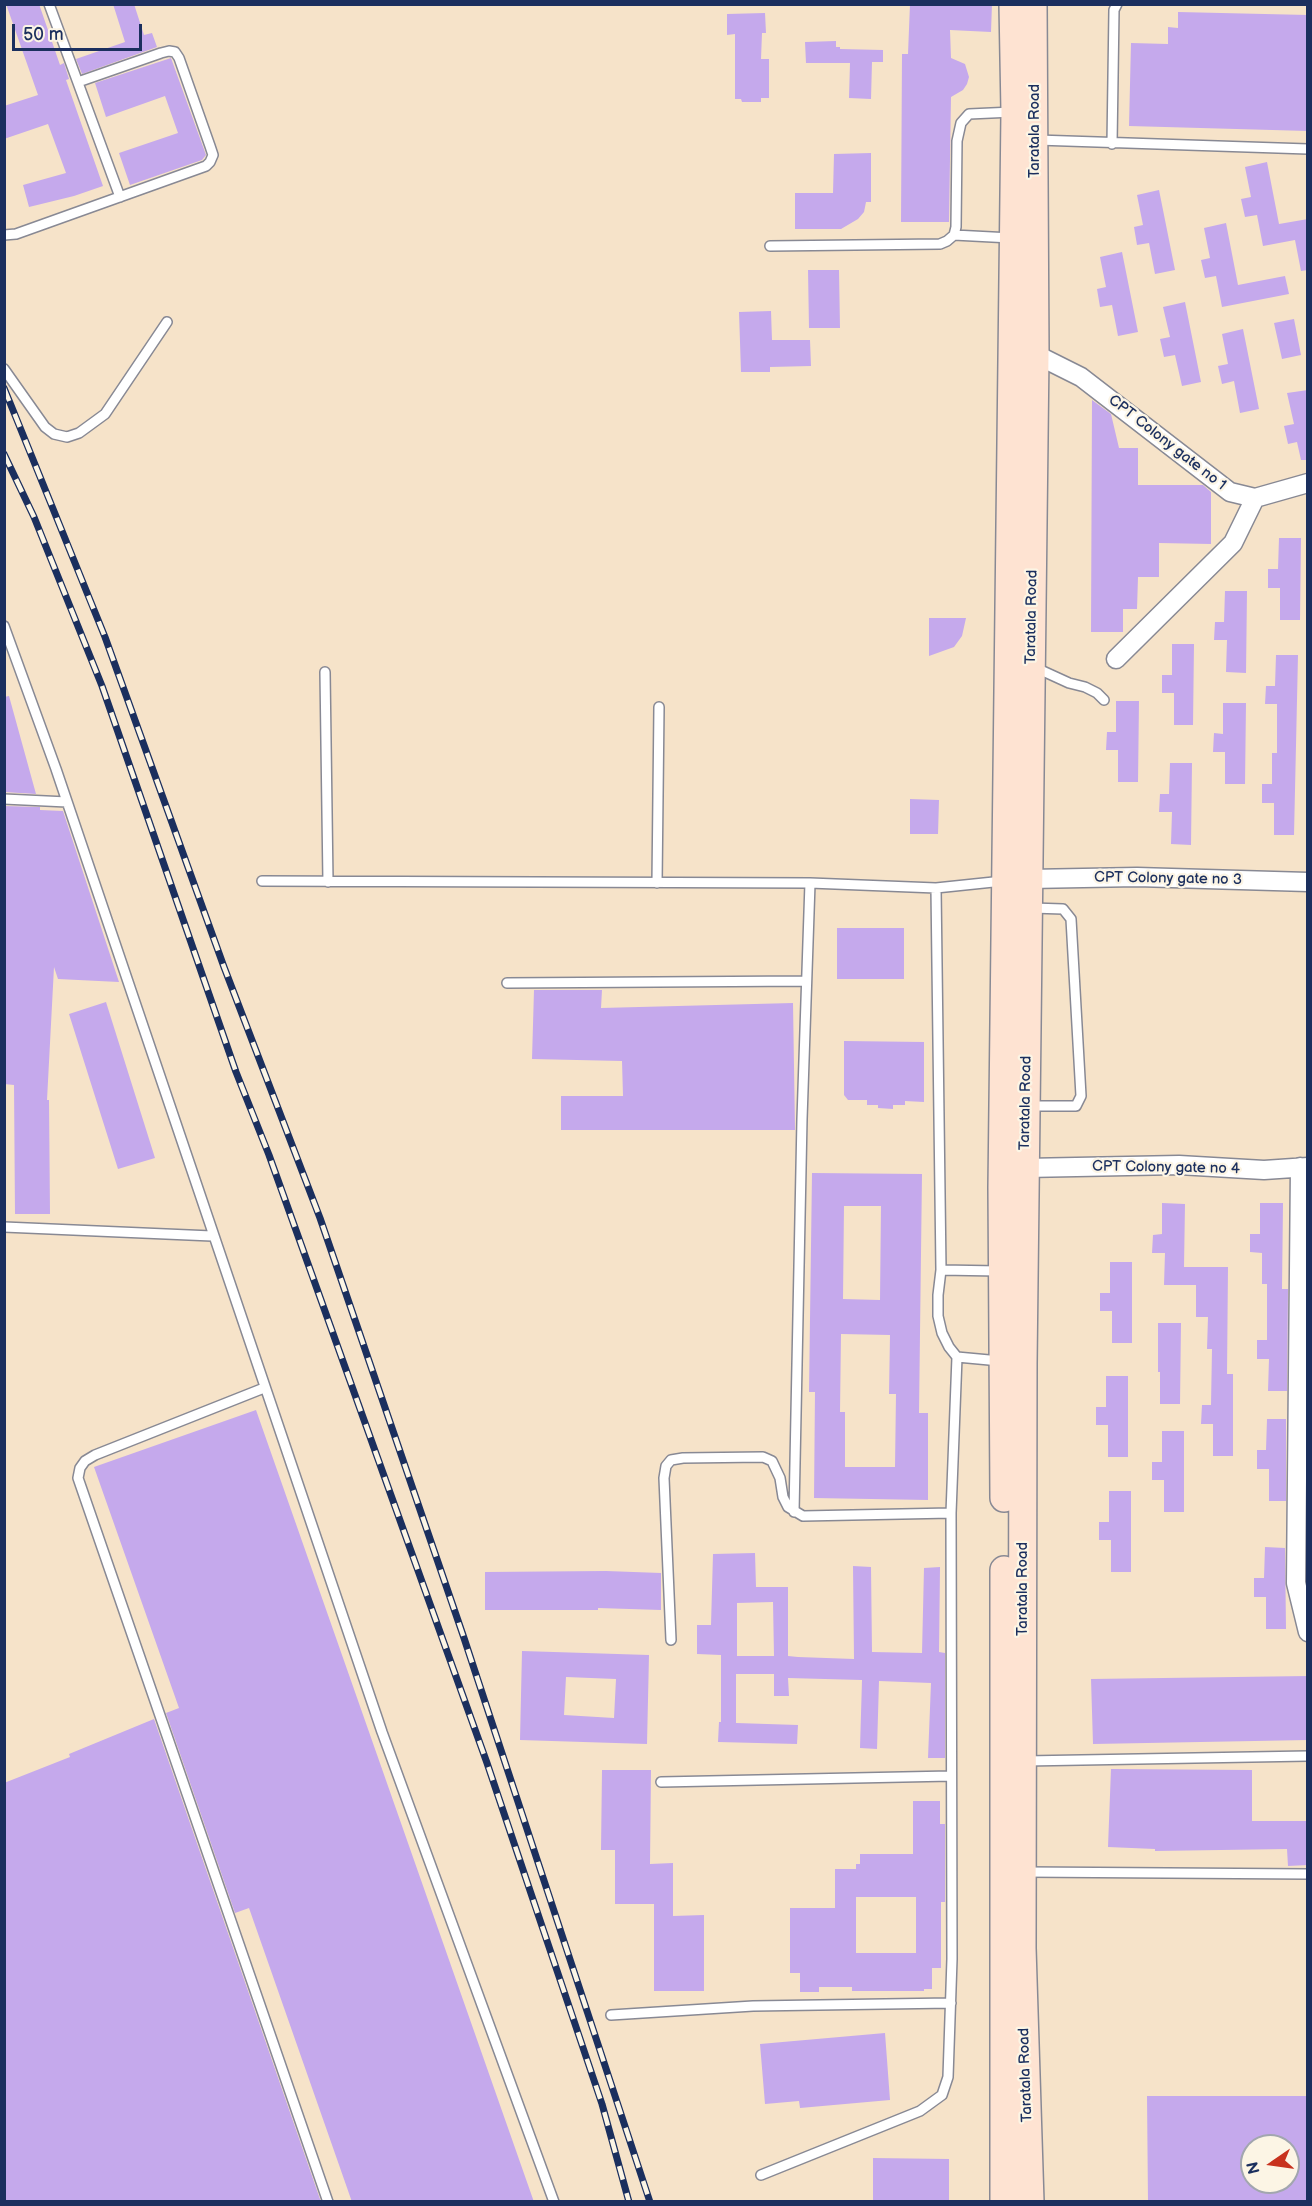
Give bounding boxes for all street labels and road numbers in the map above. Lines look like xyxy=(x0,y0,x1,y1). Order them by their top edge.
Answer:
street label: Taratala Road xyxy=(1026,84,1044,178)
street label: CPT Colony gate no 1 xyxy=(1105,391,1229,495)
street label: Taratala Road xyxy=(1022,570,1042,664)
street label: CPT Colony gate no 3 xyxy=(1094,869,1242,889)
street label: Taratala Road xyxy=(1016,1056,1036,1150)
street label: CPT Colony gate no 4 xyxy=(1092,1158,1240,1178)
street label: Taratala Road xyxy=(1014,1542,1032,1636)
street label: Taratala Road xyxy=(1015,2028,1037,2122)

